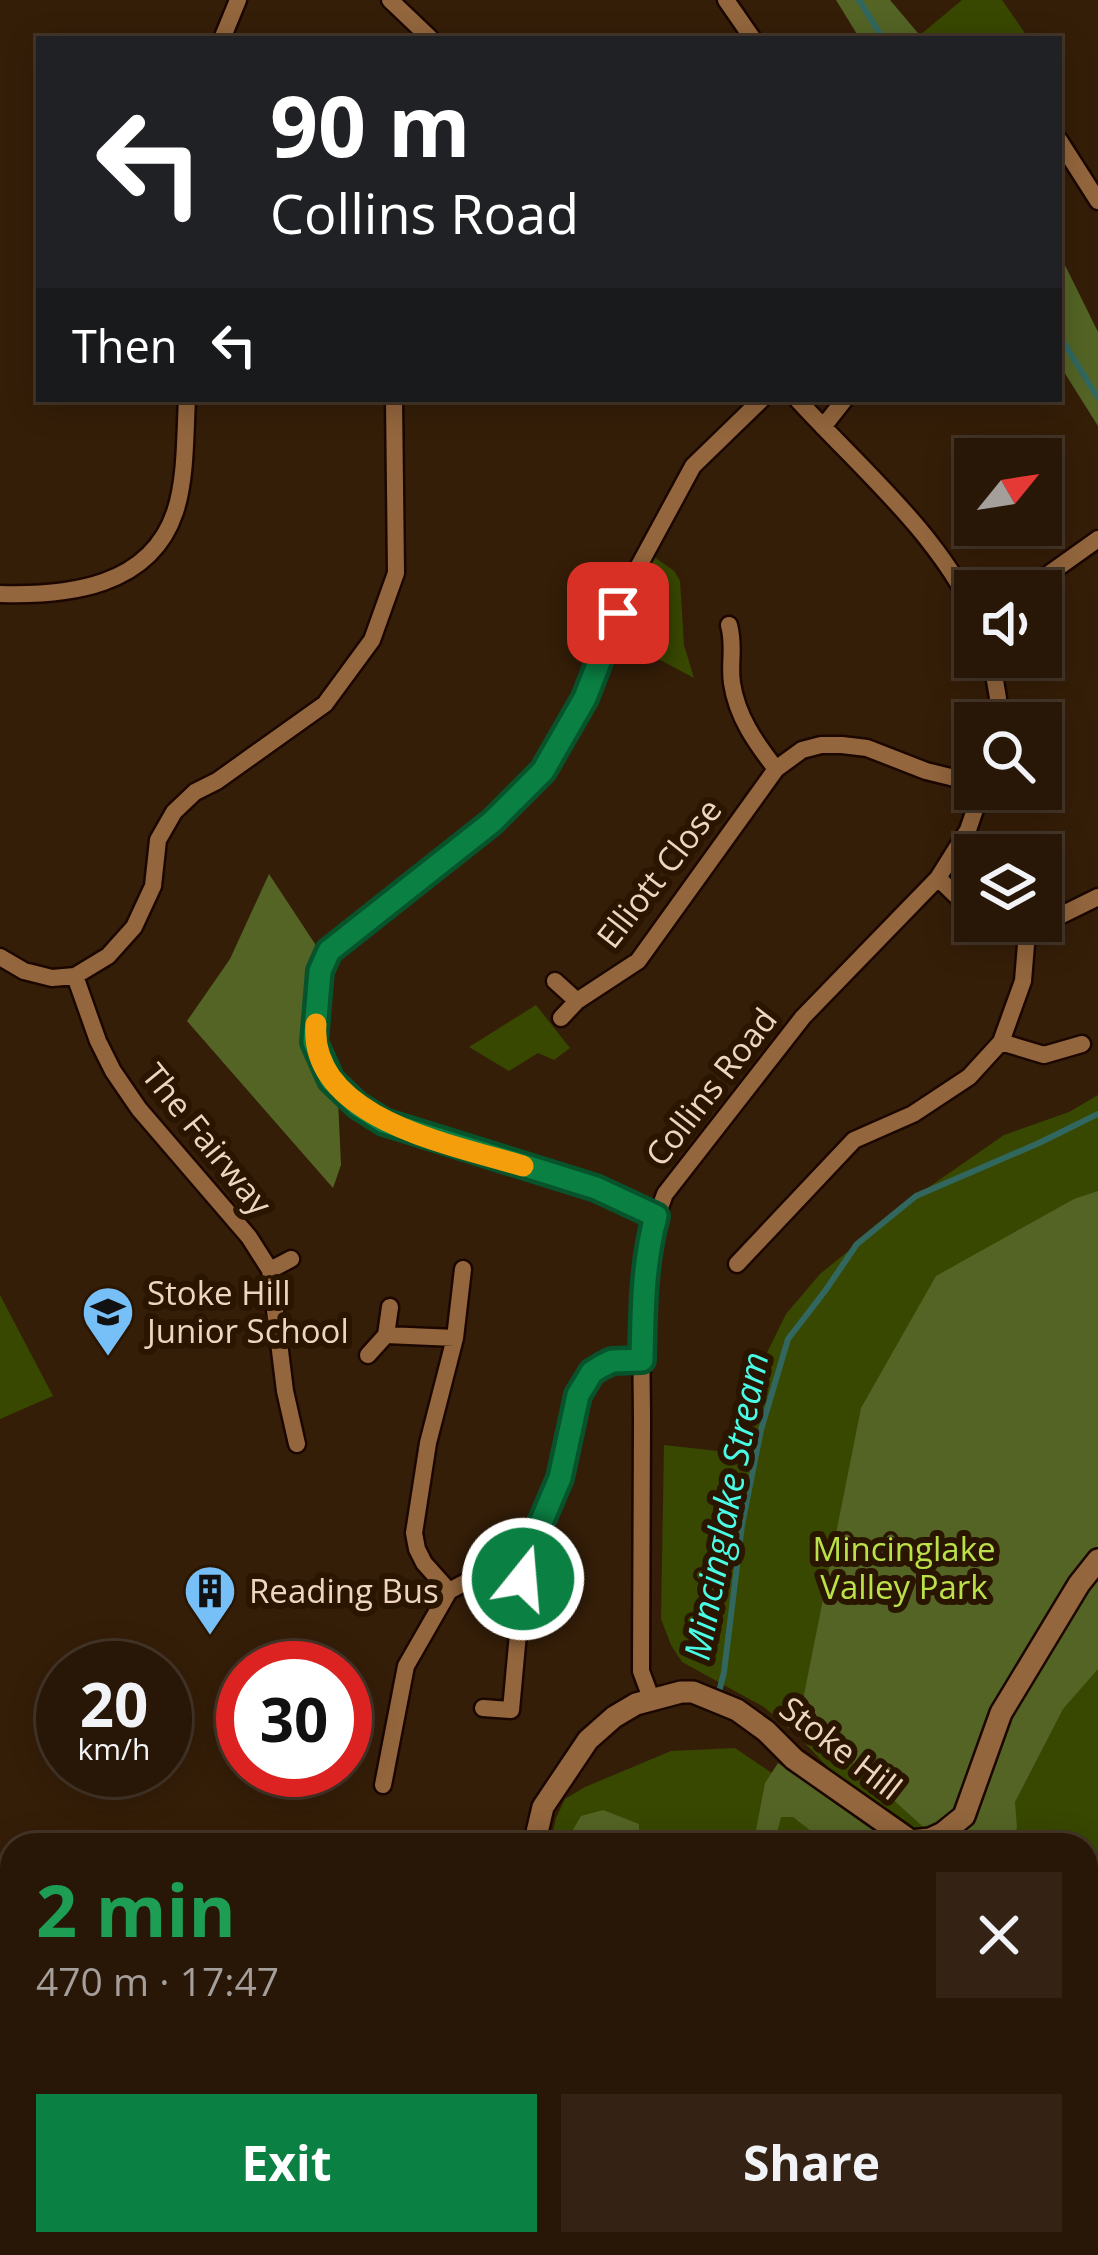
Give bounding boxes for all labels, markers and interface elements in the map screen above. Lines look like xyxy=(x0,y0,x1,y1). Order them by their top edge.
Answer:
text: 90 m xyxy=(270,67,470,182)
icon: left xyxy=(72,84,228,240)
text: Collins Road xyxy=(270,176,579,250)
icon: left xyxy=(201,312,267,378)
text: Then xyxy=(72,315,177,376)
north arrow xyxy=(954,438,1062,546)
map controls xyxy=(954,438,1062,942)
pin xyxy=(567,562,669,664)
button: sound xyxy=(954,570,1062,678)
icon: arrive xyxy=(585,580,651,646)
button: search xyxy=(954,702,1062,810)
street label: Elliott Close xyxy=(586,789,731,957)
button: layers xyxy=(954,834,1062,942)
street label: Collins Road xyxy=(635,998,786,1175)
street label: The Fairway xyxy=(132,1053,283,1224)
place label: Stoke Hill Junior School xyxy=(144,1270,349,1353)
school or university icon: Stoke Hill Junior School xyxy=(80,1284,136,1358)
water label: Mincinglake Stream xyxy=(672,1348,779,1664)
position arrow xyxy=(460,1516,586,1642)
park label: Mincinglake Valley Park xyxy=(812,1526,996,1609)
building icon: Reading Bus xyxy=(182,1563,238,1637)
place label: Reading Bus xyxy=(249,1568,439,1613)
speed limit sign: 30 xyxy=(216,1641,372,1797)
text: 20 xyxy=(80,1663,148,1745)
street label: Stoke Hill xyxy=(771,1686,912,1810)
text: km/h xyxy=(78,1728,150,1769)
text: 2 min xyxy=(36,1860,236,1958)
button: close xyxy=(936,1872,1062,1998)
text: 470 m · 17:47 xyxy=(36,1954,279,2007)
button: Exit xyxy=(36,2094,537,2232)
button: Share xyxy=(561,2094,1062,2232)

